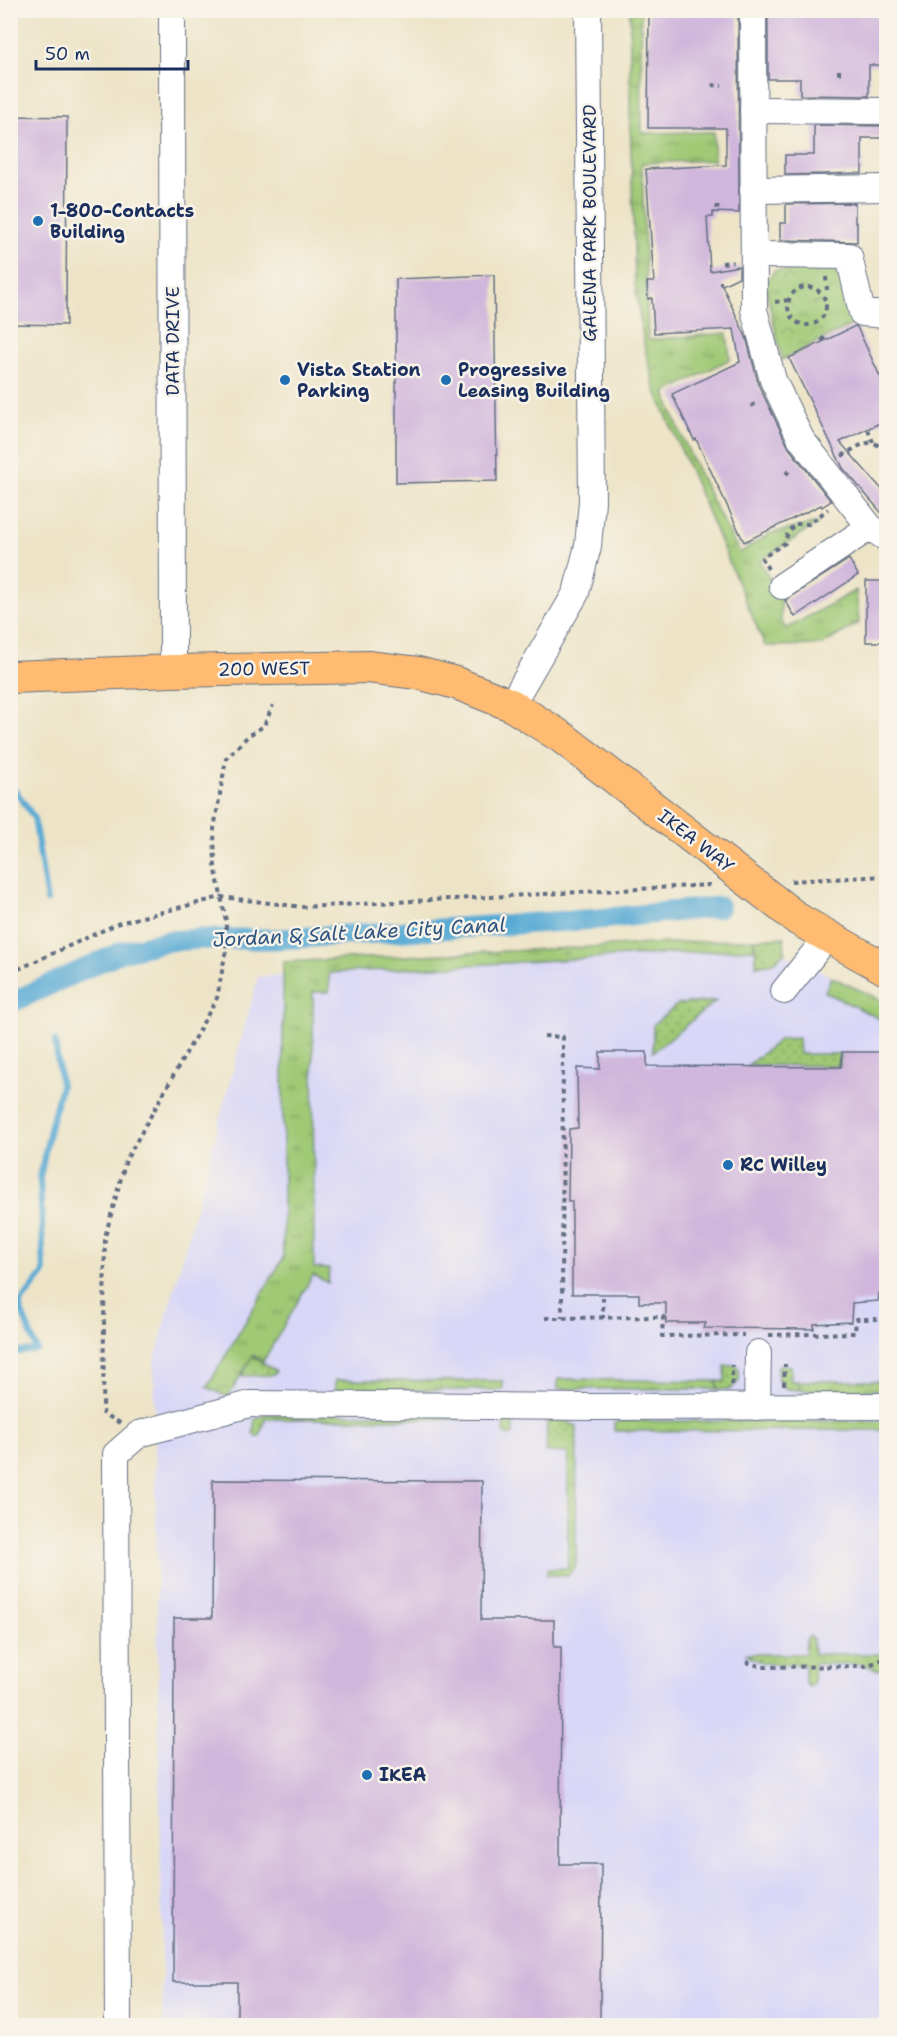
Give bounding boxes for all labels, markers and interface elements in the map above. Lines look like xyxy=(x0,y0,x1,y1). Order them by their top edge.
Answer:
scale bar xyxy=(36,33,188,71)
text: 50 m xyxy=(45,42,90,66)
street label: GALENA PARK BOULEVARD xyxy=(578,104,602,342)
place label: 1-800-Contacts Building xyxy=(50,199,194,244)
marker: 1-800-Contacts Building xyxy=(31,214,45,228)
street label: DATA DRIVE xyxy=(161,286,185,396)
place label: Vista Station Parking xyxy=(297,358,421,403)
place label: Progressive Leasing Building xyxy=(458,358,610,403)
marker: Vista Station Parking xyxy=(278,373,292,387)
marker: Progressive Leasing Building xyxy=(439,373,453,387)
street label: 200 WEST xyxy=(218,656,310,682)
street label: IKEA WAY xyxy=(653,804,739,878)
water label: Jordan & Salt Lake City Canal xyxy=(212,911,506,953)
place label: RC Willey xyxy=(740,1153,827,1177)
marker: RC Willey xyxy=(721,1158,735,1172)
place label: IKEA xyxy=(379,1763,426,1787)
marker: IKEA xyxy=(360,1768,374,1782)

